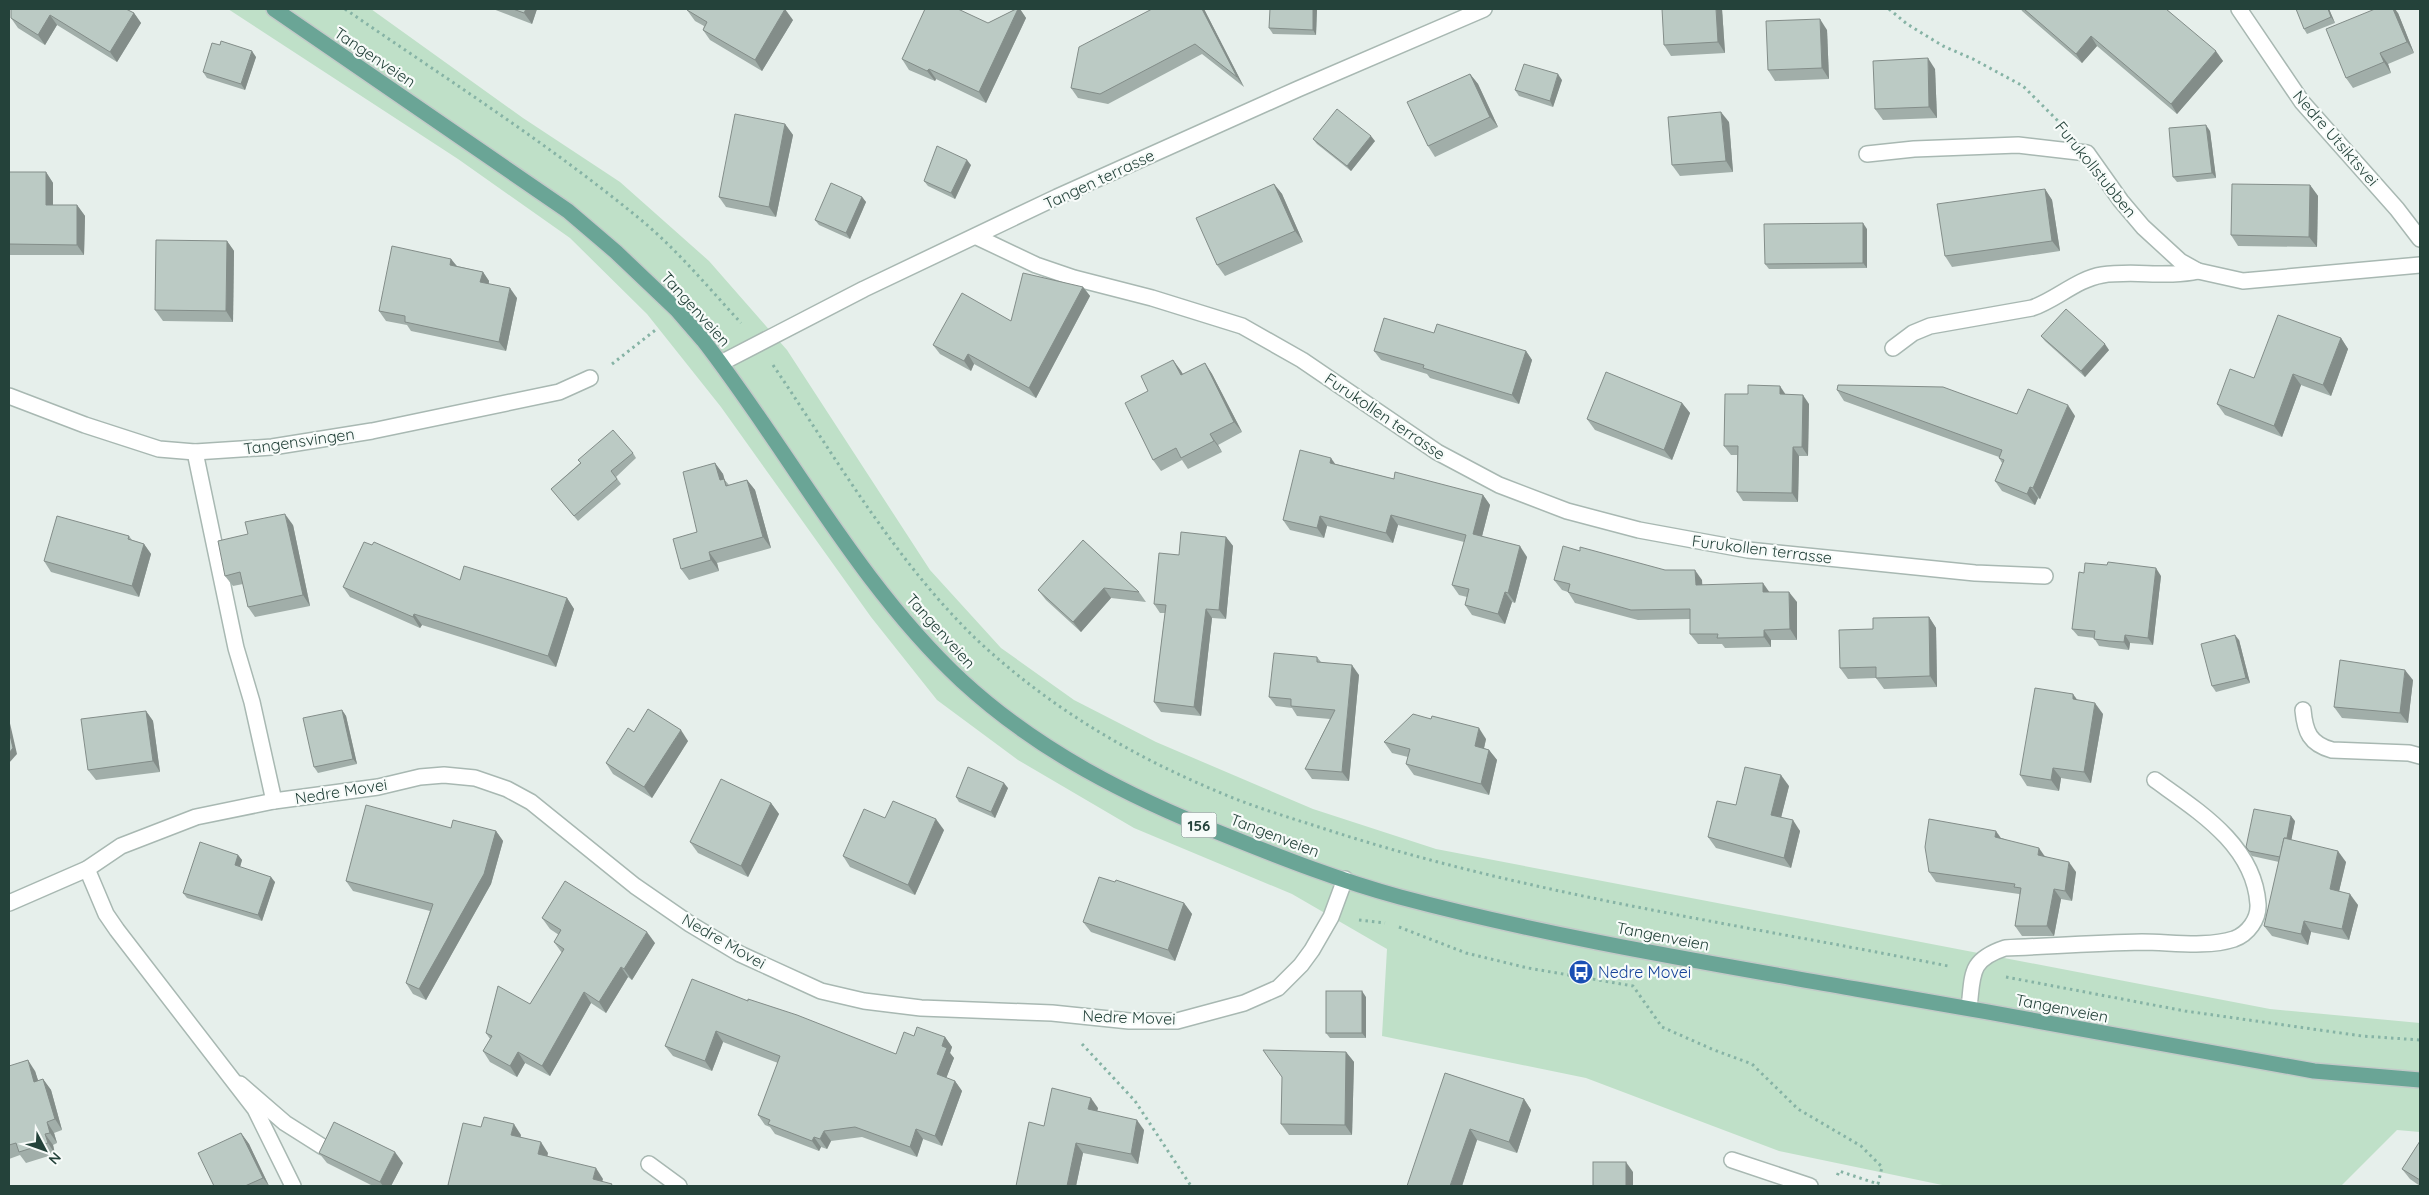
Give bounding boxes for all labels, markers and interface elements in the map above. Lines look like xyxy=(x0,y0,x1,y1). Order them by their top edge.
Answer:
street label: Tangenveien xyxy=(330,22,420,92)
street label: Nedre Utsiktsvei xyxy=(2289,86,2383,190)
street label: Furukollstubben xyxy=(2051,117,2141,221)
street label: Tangen terrasse xyxy=(1041,145,1157,213)
street label: Tangenveien xyxy=(657,267,735,351)
street label: Furukollen terrasse xyxy=(1321,368,1449,464)
street label: Tangensvingen xyxy=(242,423,356,459)
street label: Furukollen terrasse xyxy=(1691,530,1833,568)
street label: Tangenveien xyxy=(902,589,980,673)
street label: Nedre Movei xyxy=(293,774,389,808)
street label: Tangenveien xyxy=(1228,809,1322,861)
road number: 156 xyxy=(1182,812,1216,838)
street label: Nedre Movei xyxy=(679,909,769,973)
street label: Tangenveien xyxy=(1615,917,1711,955)
bus stop icon: Nedre Movei xyxy=(1568,959,1594,985)
place label: Nedre Movei xyxy=(1598,962,1691,982)
street label: Tangenveien xyxy=(2014,989,2110,1027)
street label: Nedre Movei xyxy=(1082,1005,1176,1029)
north arrow xyxy=(20,1125,70,1175)
text: N xyxy=(45,1149,65,1168)

